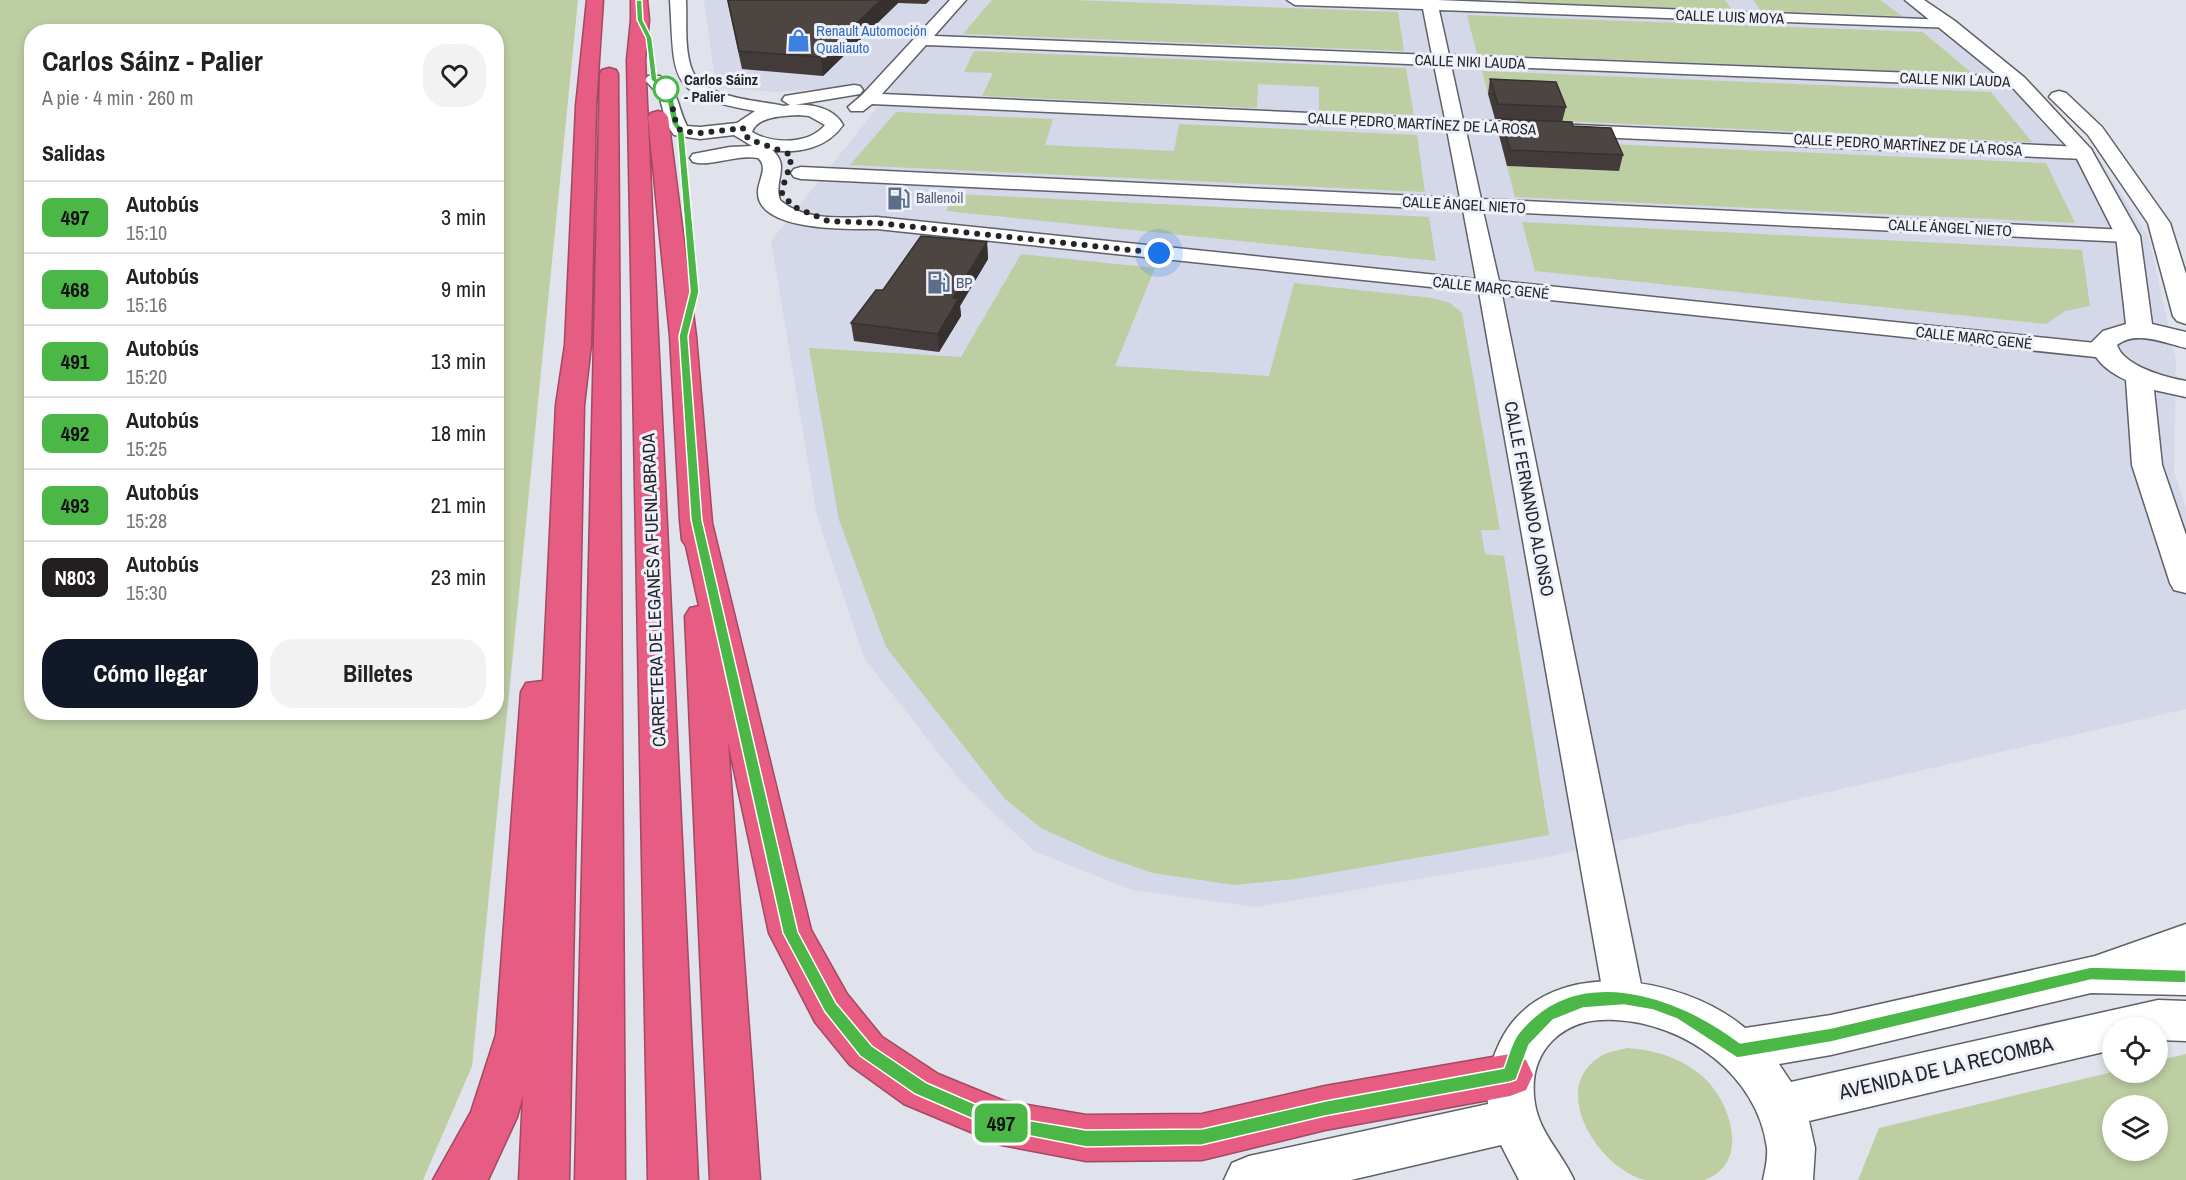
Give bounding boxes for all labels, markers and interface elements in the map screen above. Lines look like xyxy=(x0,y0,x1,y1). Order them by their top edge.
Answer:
street label: CALLE LUIS MOYA xyxy=(1675,4,1785,29)
place label: Renault Automoción Qualiauto xyxy=(816,20,927,58)
shop icon: Renault Automoción Qualiauto xyxy=(785,27,811,53)
text: Carlos Sáinz - Palier xyxy=(42,42,263,80)
button: heart xyxy=(423,44,486,107)
street label: CALLE NIKI LAUDA xyxy=(1414,49,1527,74)
street label: CALLE NIKI LAUDA xyxy=(1899,67,2012,92)
place label: Carlos Sáinz - Palier xyxy=(684,69,758,107)
marker: Carlos Sáinz - Palier xyxy=(653,76,679,102)
text: A pie · 4 min · 260 m xyxy=(42,84,193,111)
street label: CALLE PEDRO MARTÍNEZ DE LA ROSA xyxy=(1307,107,1538,140)
street label: CALLE PEDRO MARTÍNEZ DE LA ROSA xyxy=(1793,128,2024,161)
text: Salidas xyxy=(42,138,105,168)
fuel station icon: Ballenoil xyxy=(885,185,911,211)
place label: Ballenoil xyxy=(916,187,963,208)
text: Autobús xyxy=(126,189,199,219)
street label: CALLE ÁNGEL NIETO xyxy=(1402,191,1526,218)
text: 3 min xyxy=(441,202,486,232)
text: 497 xyxy=(61,203,89,232)
street label: CALLE ÁNGEL NIETO xyxy=(1888,214,2012,241)
text: 15:10 xyxy=(126,219,167,246)
your location xyxy=(1144,238,1174,268)
text: Autobús xyxy=(126,261,199,291)
fuel station icon: BP xyxy=(925,270,951,296)
street label: CALLE MARC GENÉ xyxy=(1432,271,1550,304)
place label: BP xyxy=(956,272,972,293)
text: 9 min xyxy=(441,274,486,304)
text: 468 xyxy=(61,275,89,304)
text: 15:16 xyxy=(126,291,167,318)
street label: CALLE MARC GENÉ xyxy=(1915,321,2033,354)
text: Autobús xyxy=(126,333,199,363)
text: 13 min xyxy=(431,346,486,376)
text: 491 xyxy=(61,347,89,376)
text: 15:20 xyxy=(126,363,167,390)
street label: CALLE FERNANDO ALONSO xyxy=(1498,399,1561,599)
text: Autobús xyxy=(126,405,199,435)
text: 18 min xyxy=(431,418,486,448)
text: 492 xyxy=(61,419,89,448)
street label: CARRETERA DE LEGANÉS A FUENLABRADA xyxy=(636,432,671,747)
text: 15:25 xyxy=(126,435,167,462)
text: Autobús xyxy=(126,477,199,507)
text: 21 min xyxy=(431,490,486,520)
text: 493 xyxy=(61,491,89,520)
text: 15:28 xyxy=(126,507,167,534)
text: Autobús xyxy=(126,549,199,579)
text: 23 min xyxy=(431,562,486,592)
text: N803 xyxy=(54,563,96,592)
text: 15:30 xyxy=(126,579,167,606)
button: Cómo llegar xyxy=(42,639,258,708)
button: Billetes xyxy=(270,639,486,708)
map controls xyxy=(2102,1017,2168,1161)
button: locate xyxy=(2102,1017,2168,1083)
street label: AVENIDA DE LA RECOMBA xyxy=(1835,1029,2056,1106)
button: layers xyxy=(2102,1095,2168,1161)
line badge: 497 xyxy=(966,1104,1036,1142)
text: 497 xyxy=(987,1109,1015,1138)

